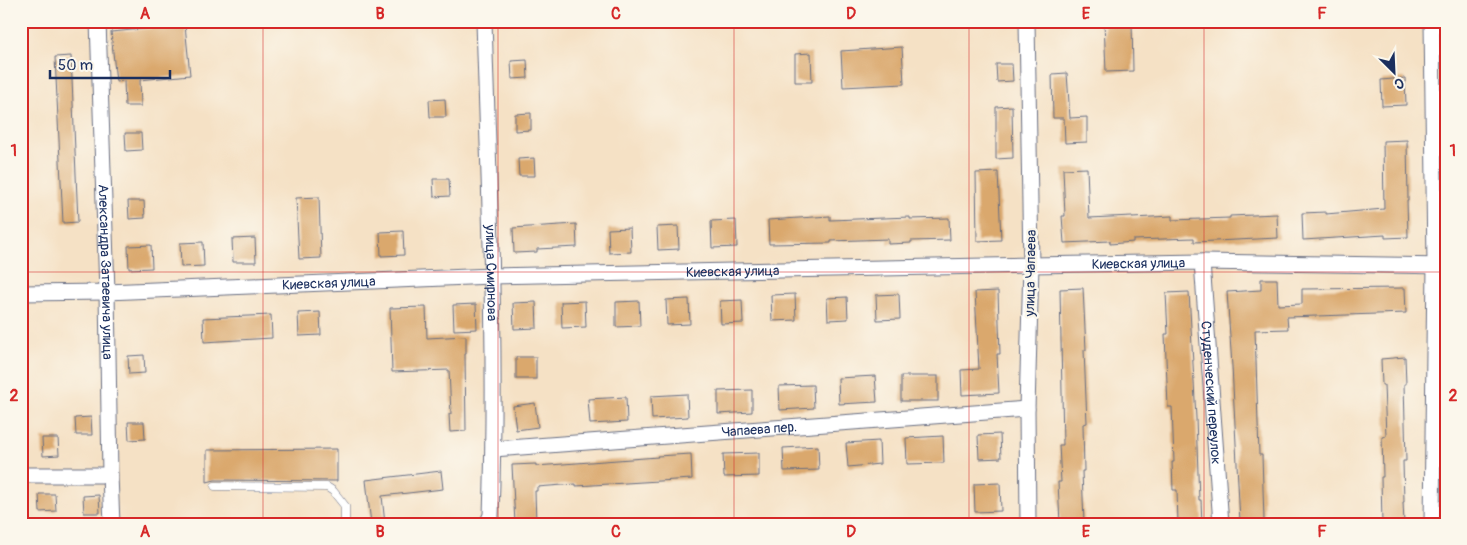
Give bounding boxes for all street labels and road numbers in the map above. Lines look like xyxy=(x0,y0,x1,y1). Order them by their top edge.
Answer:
street label: Александра Затаевича улица xyxy=(94,184,116,360)
street label: улица Смирнова xyxy=(481,223,501,321)
street label: улица Чапаева xyxy=(1021,229,1040,318)
street label: Киевская улица xyxy=(1092,254,1185,273)
street label: Киевская улица xyxy=(686,262,780,281)
street label: Киевская улица xyxy=(282,273,376,294)
street label: Студенческий переулок xyxy=(1197,320,1225,465)
street label: Чапаева пер. xyxy=(721,418,798,441)

